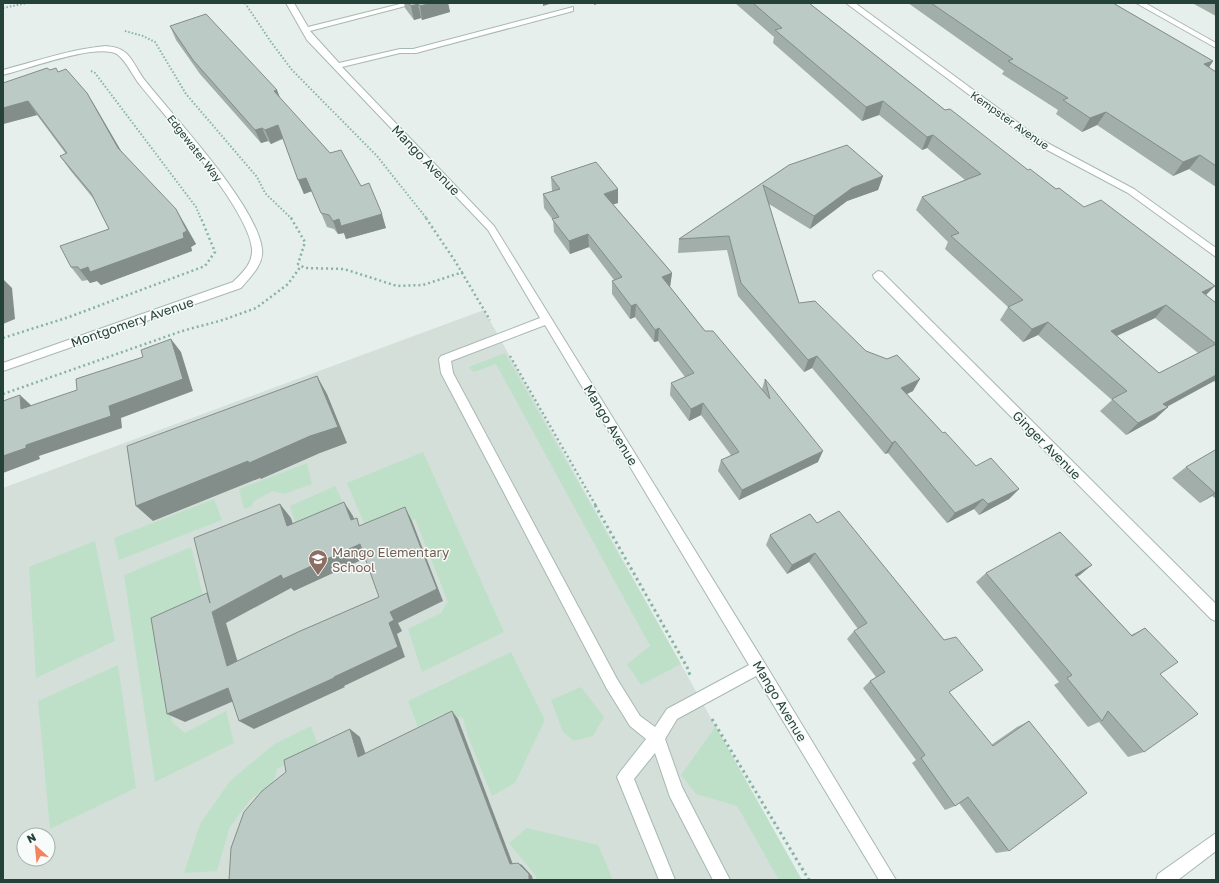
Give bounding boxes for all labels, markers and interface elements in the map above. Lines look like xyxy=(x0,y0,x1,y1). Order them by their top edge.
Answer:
street label: Kempster Avenue xyxy=(968,88,1052,152)
street label: Edgewater Way xyxy=(165,112,225,184)
street label: Mango Avenue xyxy=(388,122,464,198)
street label: Montgomery Avenue xyxy=(69,293,195,351)
street label: Mango Avenue xyxy=(581,382,641,468)
street label: Ginger Avenue xyxy=(1009,407,1085,483)
place label: Mango Elementary School xyxy=(332,544,450,575)
school or university icon: Mango Elementary School xyxy=(307,548,329,576)
street label: Mango Avenue xyxy=(750,658,810,744)
north arrow xyxy=(16,827,56,867)
text: N xyxy=(25,830,38,845)

